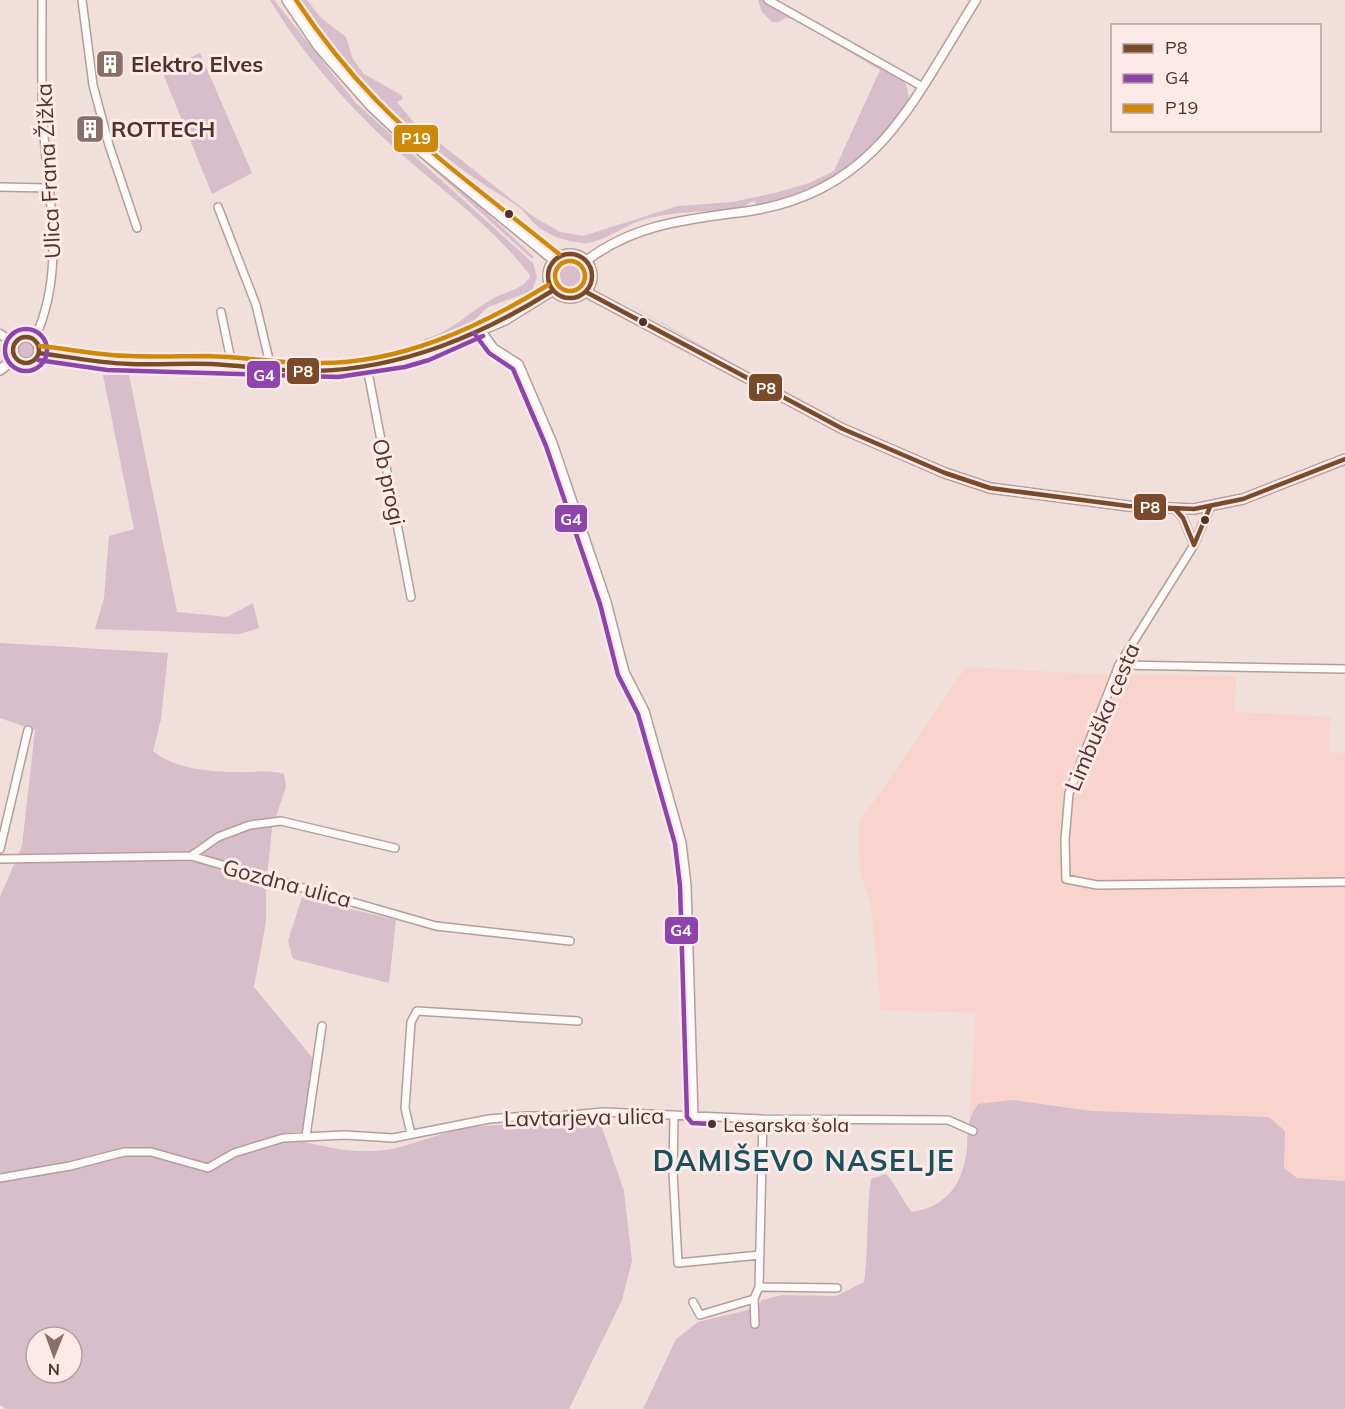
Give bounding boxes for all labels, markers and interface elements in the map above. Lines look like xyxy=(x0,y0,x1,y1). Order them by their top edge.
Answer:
legend xyxy=(1111,24,1321,132)
text: P8 xyxy=(1165,36,1188,59)
building icon: Elektro Elves xyxy=(94,48,126,80)
place label: Elektro Elves xyxy=(131,50,263,78)
text: G4 xyxy=(1165,66,1189,89)
street label: Ulica Frana Žižka xyxy=(29,83,67,259)
text: P19 xyxy=(1165,96,1198,119)
building icon: ROTTECH xyxy=(74,113,106,145)
place label: ROTTECH xyxy=(111,115,215,143)
line badge: P19 xyxy=(393,124,439,153)
text: P19 xyxy=(401,128,431,148)
unlabelled marker xyxy=(503,208,515,220)
unlabelled marker xyxy=(637,316,649,328)
line badge: P8 xyxy=(286,357,320,385)
line badge: G4 xyxy=(246,360,281,389)
text: P8 xyxy=(293,361,314,381)
text: G4 xyxy=(253,365,275,385)
line badge: P8 xyxy=(748,373,783,402)
text: P8 xyxy=(756,378,777,398)
street label: Ob progi xyxy=(366,436,412,528)
line badge: P8 xyxy=(1133,493,1167,521)
text: P8 xyxy=(1140,497,1161,517)
line badge: G4 xyxy=(554,504,588,533)
text: G4 xyxy=(560,509,582,529)
unlabelled marker xyxy=(1199,514,1211,526)
street label: Limbuška cesta xyxy=(1058,639,1146,795)
street label: Gozdna ulica xyxy=(220,852,354,914)
line badge: G4 xyxy=(664,916,699,945)
text: G4 xyxy=(670,920,692,940)
street label: Lavtarjeva ulica xyxy=(504,1102,664,1132)
place label: Lesarska šola xyxy=(723,1112,849,1137)
marker: Lesarska šola xyxy=(706,1118,718,1130)
district label: DAMIŠEVO NASELJE xyxy=(653,1143,955,1178)
north arrow xyxy=(24,1325,84,1385)
text: N xyxy=(48,1360,60,1380)

